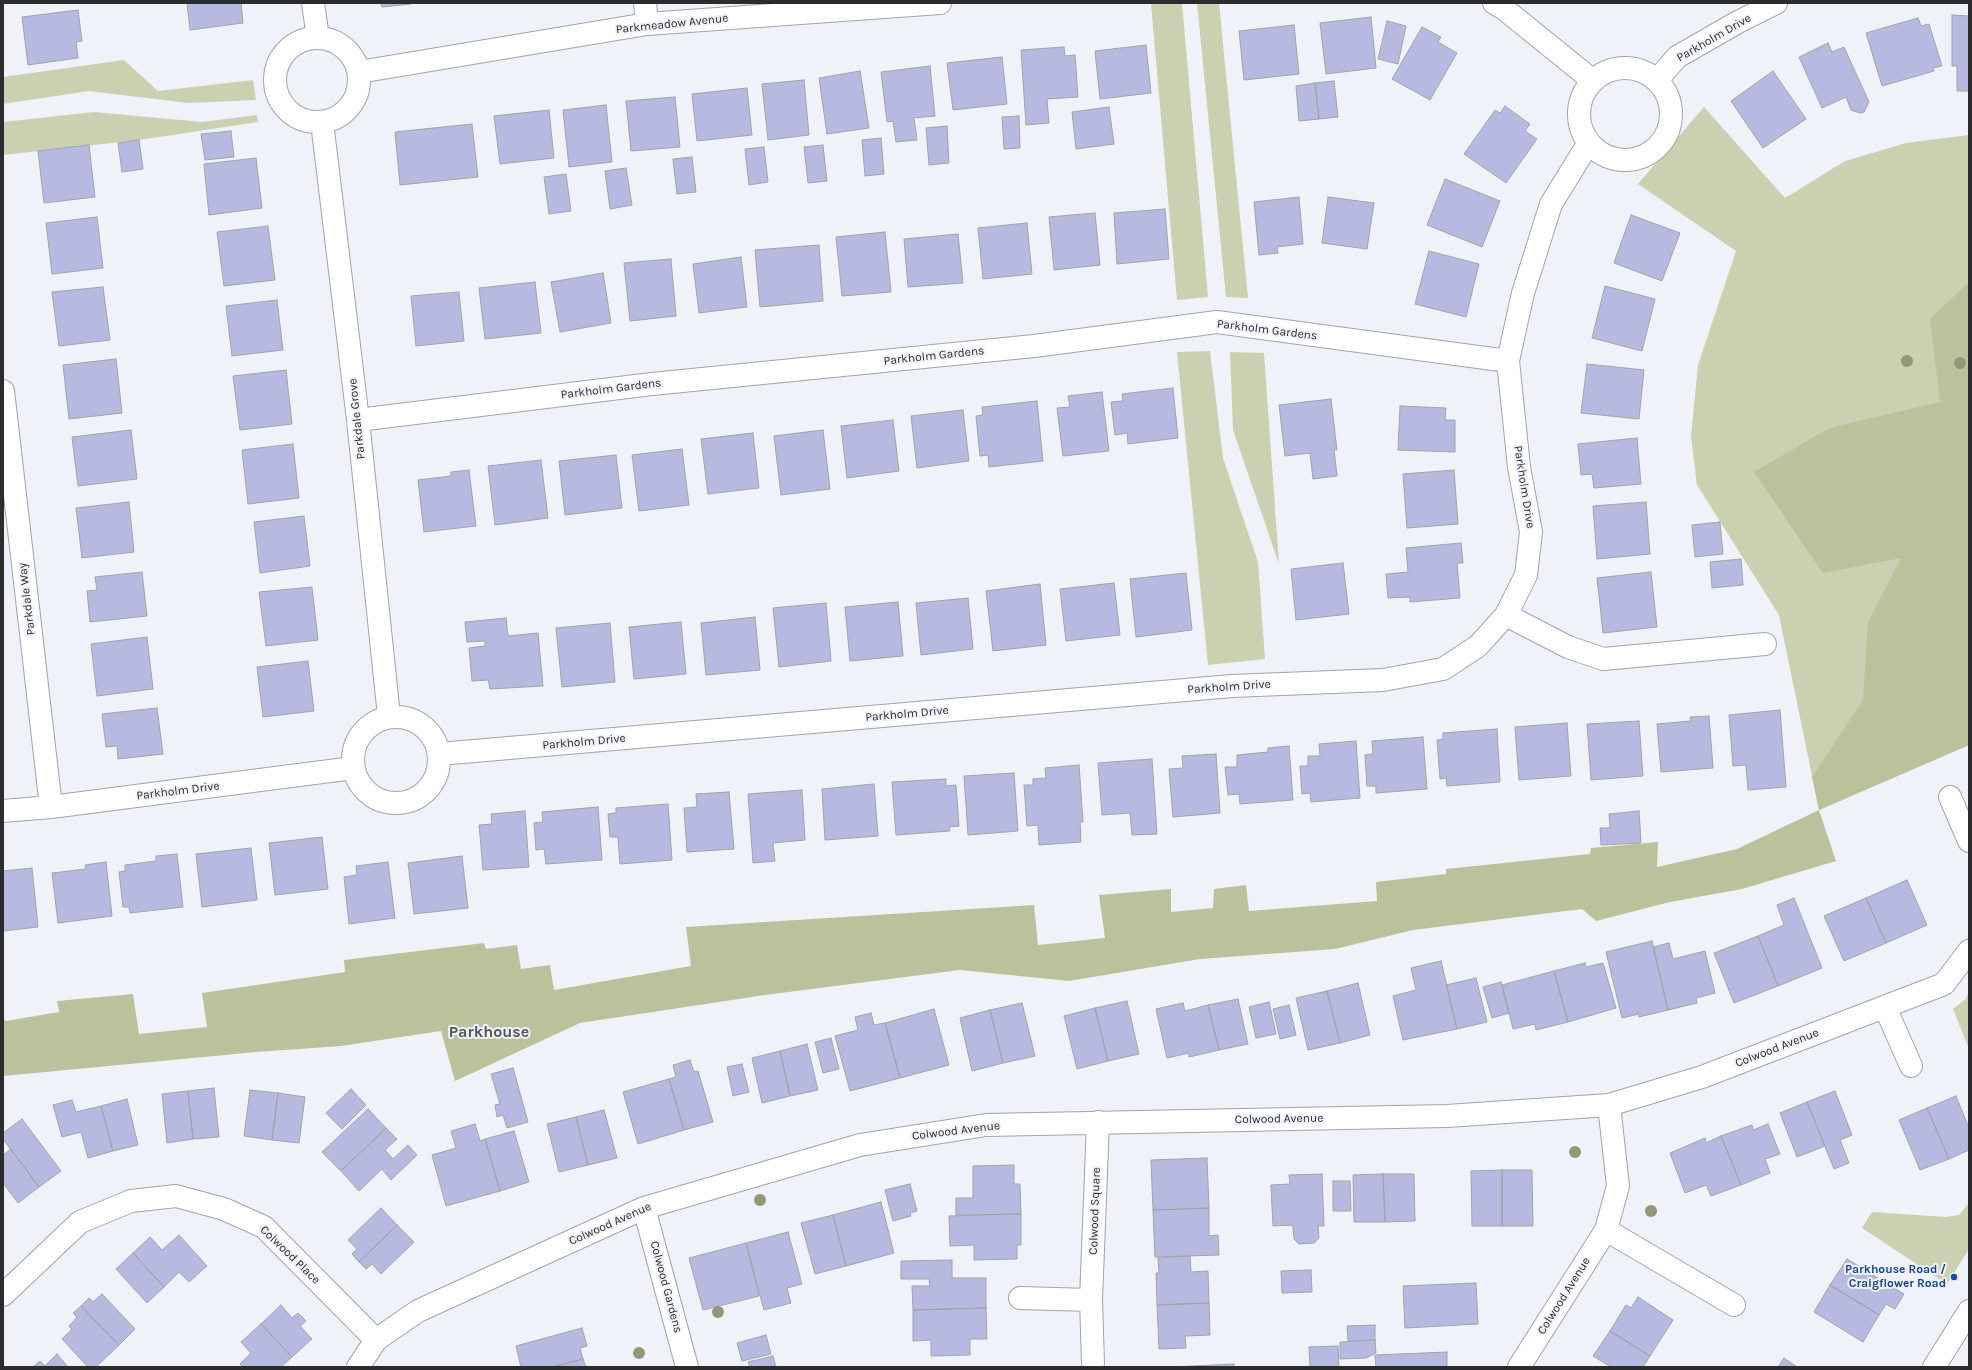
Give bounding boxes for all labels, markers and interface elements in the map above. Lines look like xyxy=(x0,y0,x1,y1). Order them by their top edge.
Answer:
street label: Parkmeadow Avenue xyxy=(615,11,729,37)
street label: Parkholm Drive xyxy=(1674,11,1754,65)
street label: Parkholm Gardens xyxy=(1216,317,1318,343)
street label: Parkholm Gardens xyxy=(883,344,985,368)
street label: Parkholm Gardens xyxy=(560,376,662,402)
street label: Parkdale Grove xyxy=(346,378,368,460)
street label: Parkholm Drive xyxy=(1510,445,1538,529)
street label: Parkdale Way xyxy=(15,562,39,636)
street label: Parkholm Drive xyxy=(1187,677,1271,697)
street label: Parkholm Drive xyxy=(865,703,949,725)
street label: Parkholm Drive xyxy=(542,731,626,753)
street label: Parkholm Drive xyxy=(136,779,220,803)
district label: Parkhouse xyxy=(449,1022,529,1042)
street label: Colwood Avenue xyxy=(1733,1025,1821,1071)
street label: Colwood Avenue xyxy=(1235,1111,1323,1127)
street label: Colwood Avenue xyxy=(911,1118,1001,1144)
street label: Colwood Square xyxy=(1086,1167,1104,1255)
street label: Colwood Avenue xyxy=(567,1199,653,1249)
street label: Colwood Place xyxy=(257,1223,323,1287)
street label: Colwood Gardens xyxy=(647,1239,685,1335)
street label: Colwood Avenue xyxy=(1534,1255,1594,1337)
place label: Parkhouse Road / Craigflower Road xyxy=(1845,1263,1946,1291)
marker: Parkhouse Road / Craigflower Road xyxy=(1949,1272,1959,1282)

